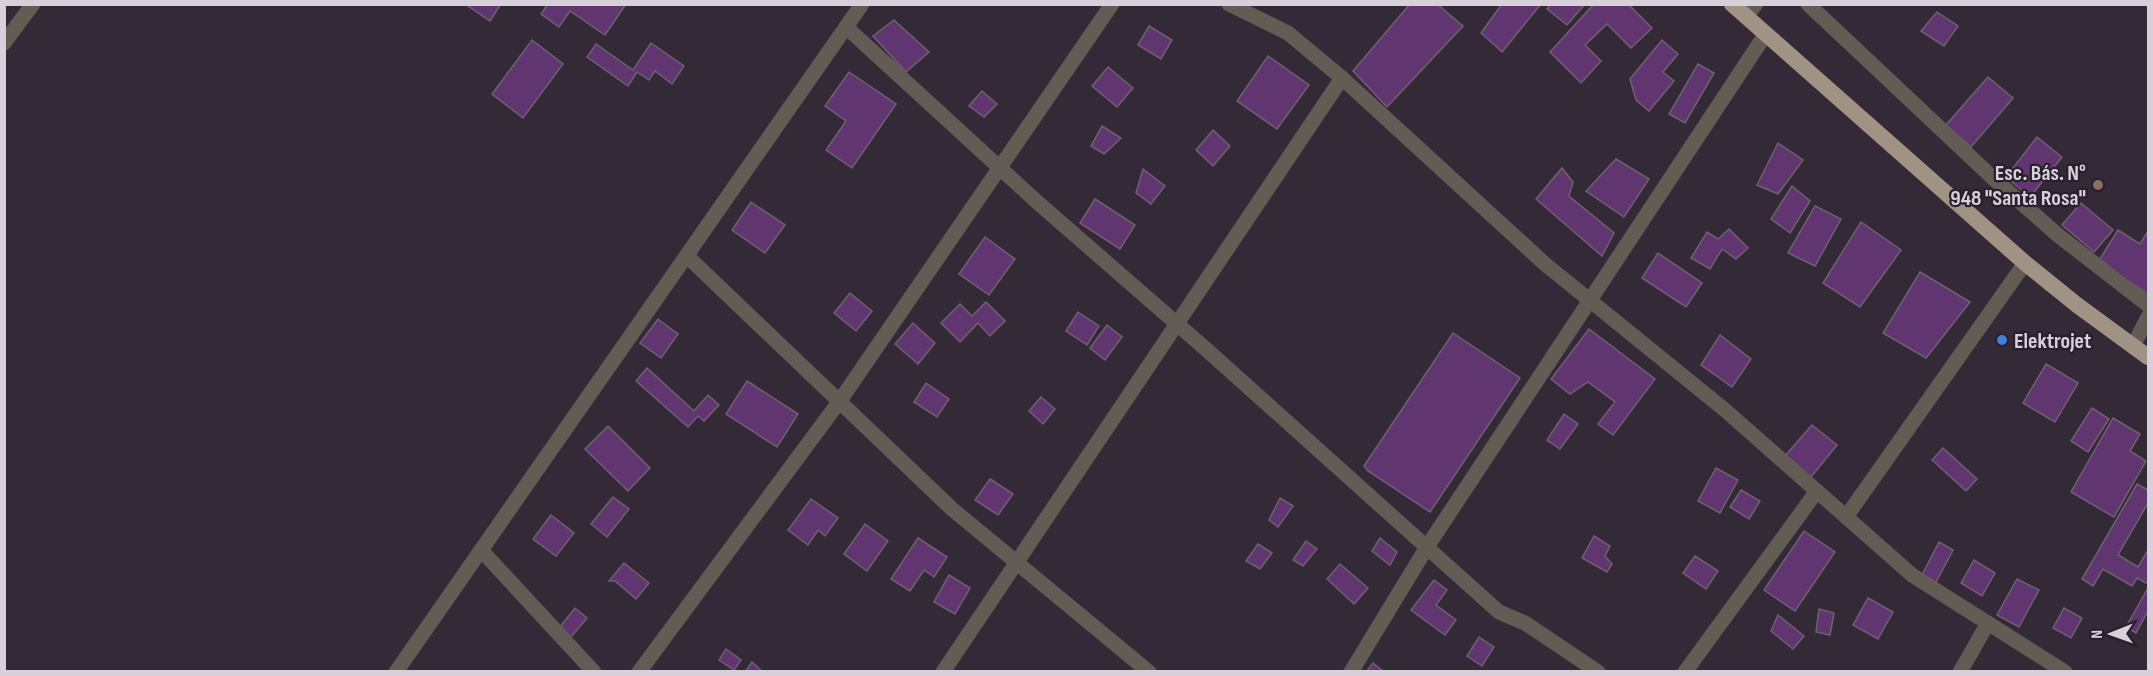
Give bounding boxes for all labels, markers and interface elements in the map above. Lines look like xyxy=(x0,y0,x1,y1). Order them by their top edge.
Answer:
place label: Esc. Bás. N° 948 "Santa Rosa" xyxy=(1950,160,2086,212)
marker: Esc. Bás. N° 948 "Santa Rosa" xyxy=(2091,178,2105,192)
place label: Elektrojet xyxy=(2014,328,2091,355)
marker: Elektrojet xyxy=(1995,333,2009,347)
north arrow xyxy=(2081,604,2141,664)
text: N xyxy=(2088,630,2107,639)

